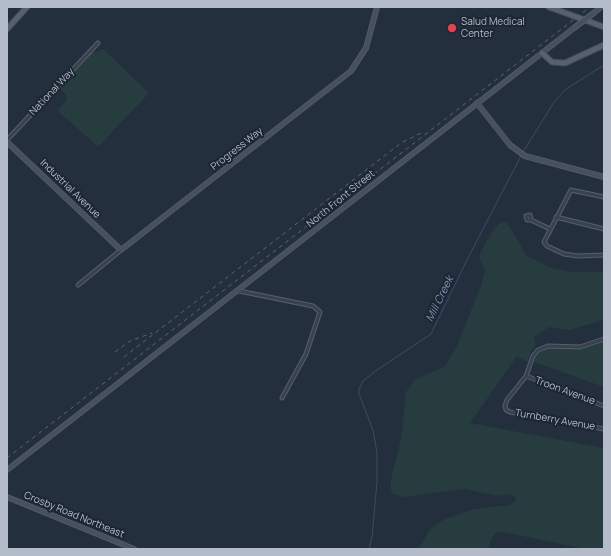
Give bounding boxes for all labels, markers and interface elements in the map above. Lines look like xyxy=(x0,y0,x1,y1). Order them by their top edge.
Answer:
place label: Salud Medical Center xyxy=(461,16,525,40)
marker: Salud Medical Center xyxy=(446,22,458,34)
street label: National Way xyxy=(27,66,77,118)
street label: Progress Way xyxy=(209,125,265,173)
street label: Industrial Avenue xyxy=(37,157,103,221)
street label: North Front Street xyxy=(305,168,377,230)
water label: Mill Creek xyxy=(423,274,457,324)
street label: Troon Avenue xyxy=(533,375,597,407)
street label: Turnberry Avenue xyxy=(514,407,596,433)
street label: Crosby Road Northeast xyxy=(22,489,126,541)

